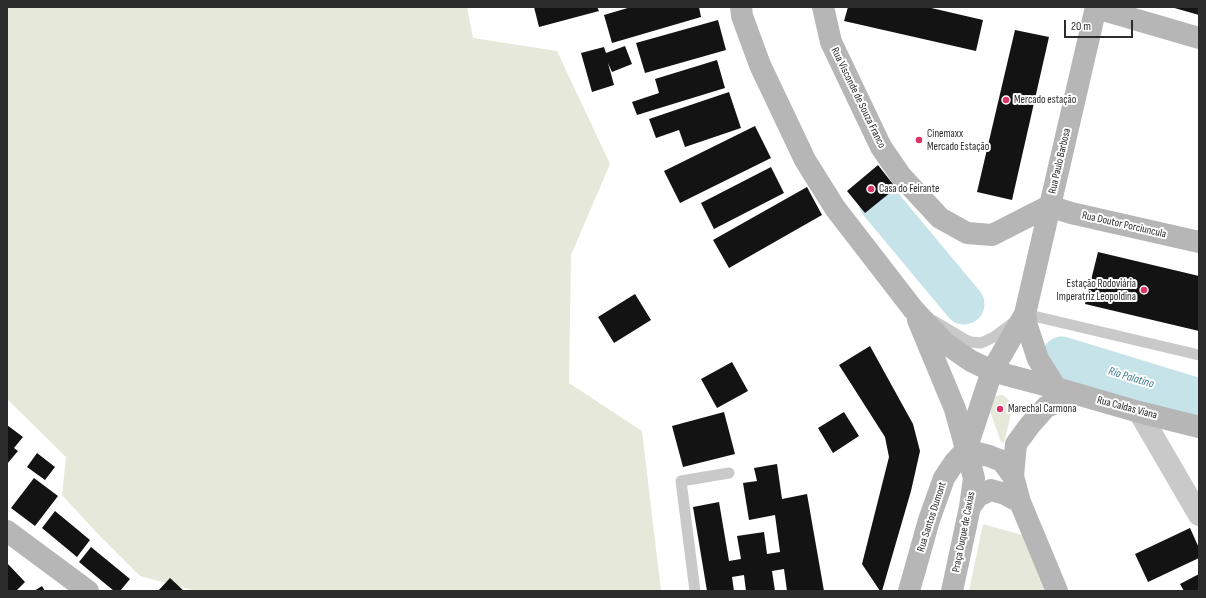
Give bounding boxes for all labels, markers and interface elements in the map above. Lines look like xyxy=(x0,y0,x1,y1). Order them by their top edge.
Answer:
scale bar xyxy=(1066,12,1135,38)
text: 20 m xyxy=(1071,19,1091,34)
street label: Rua Visconde de Souza Franco xyxy=(828,45,888,151)
place label: Mercado estação xyxy=(1014,93,1076,107)
marker: Mercado estação xyxy=(1001,95,1011,105)
place label: Cinemaxx Mercado Estação xyxy=(927,127,989,153)
street label: Rua Paulo Barbosa xyxy=(1046,127,1074,195)
marker: Cinemaxx Mercado Estação xyxy=(914,135,924,145)
place label: Casa do Feirante xyxy=(879,182,939,196)
marker: Casa do Feirante xyxy=(866,184,876,194)
street label: Rua Doutor Porciuncula xyxy=(1081,209,1167,241)
place label: Estação Rodoviária Imperatriz Leopoldina xyxy=(1057,277,1136,303)
marker: Estação Rodoviária Imperatriz Leopoldina xyxy=(1139,285,1149,295)
water label: Rio Palatino xyxy=(1106,364,1156,392)
street label: Rua Caldas Viana xyxy=(1095,394,1159,422)
place label: Marechal Carmona xyxy=(1008,402,1076,416)
marker: Marechal Carmona xyxy=(995,404,1005,414)
street label: Rua Santos Dumont xyxy=(914,480,950,554)
street label: Praça Duque de Caxias xyxy=(950,491,978,573)

